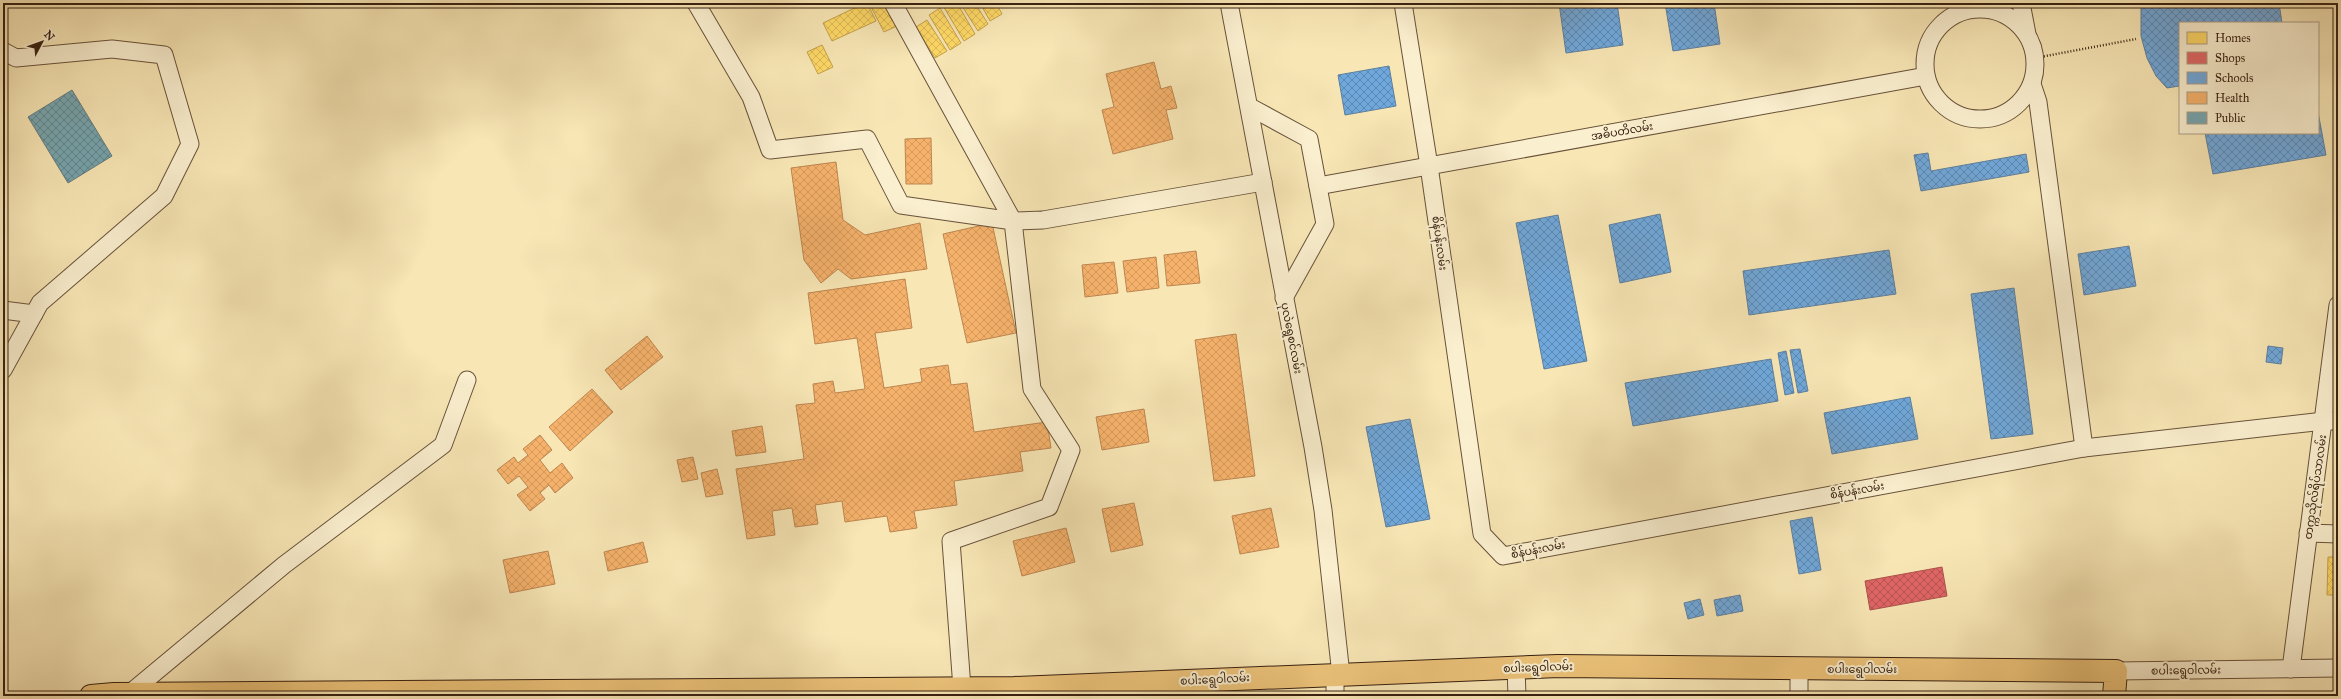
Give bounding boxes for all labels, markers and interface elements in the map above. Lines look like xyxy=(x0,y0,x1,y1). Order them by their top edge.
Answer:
north arrow xyxy=(22,22,62,62)
legend xyxy=(2179,22,2319,134)
text: N xyxy=(41,28,58,44)
text: Homes xyxy=(2215,31,2251,45)
text: Shops xyxy=(2215,51,2245,65)
text: Schools xyxy=(2215,71,2253,85)
text: Health xyxy=(2215,91,2250,105)
text: Public xyxy=(2215,111,2246,125)
street label: အဓိပတိလမ်း xyxy=(1590,119,1654,143)
street label: စိန်ပန်းလမ်း xyxy=(1427,215,1451,272)
street label: ပုလဲရွေစင်လမ်း xyxy=(1276,301,1306,375)
street label: တက္ကသိုလ်ရိပ်သာလမ်း xyxy=(2301,434,2331,541)
street label: စိန်ပန်းလမ်း xyxy=(1829,478,1886,504)
street label: စိန်ပန်းလမ်း xyxy=(1510,537,1567,563)
street label: စပါးရွေဝါလမ်း xyxy=(1503,659,1573,677)
street label: စပါးရွေဝါလမ်း xyxy=(1827,662,1897,678)
street label: စပါးရွေဝါလမ်း xyxy=(2151,662,2221,680)
street label: စပါးရွေဝါလမ်း xyxy=(1180,670,1251,690)

